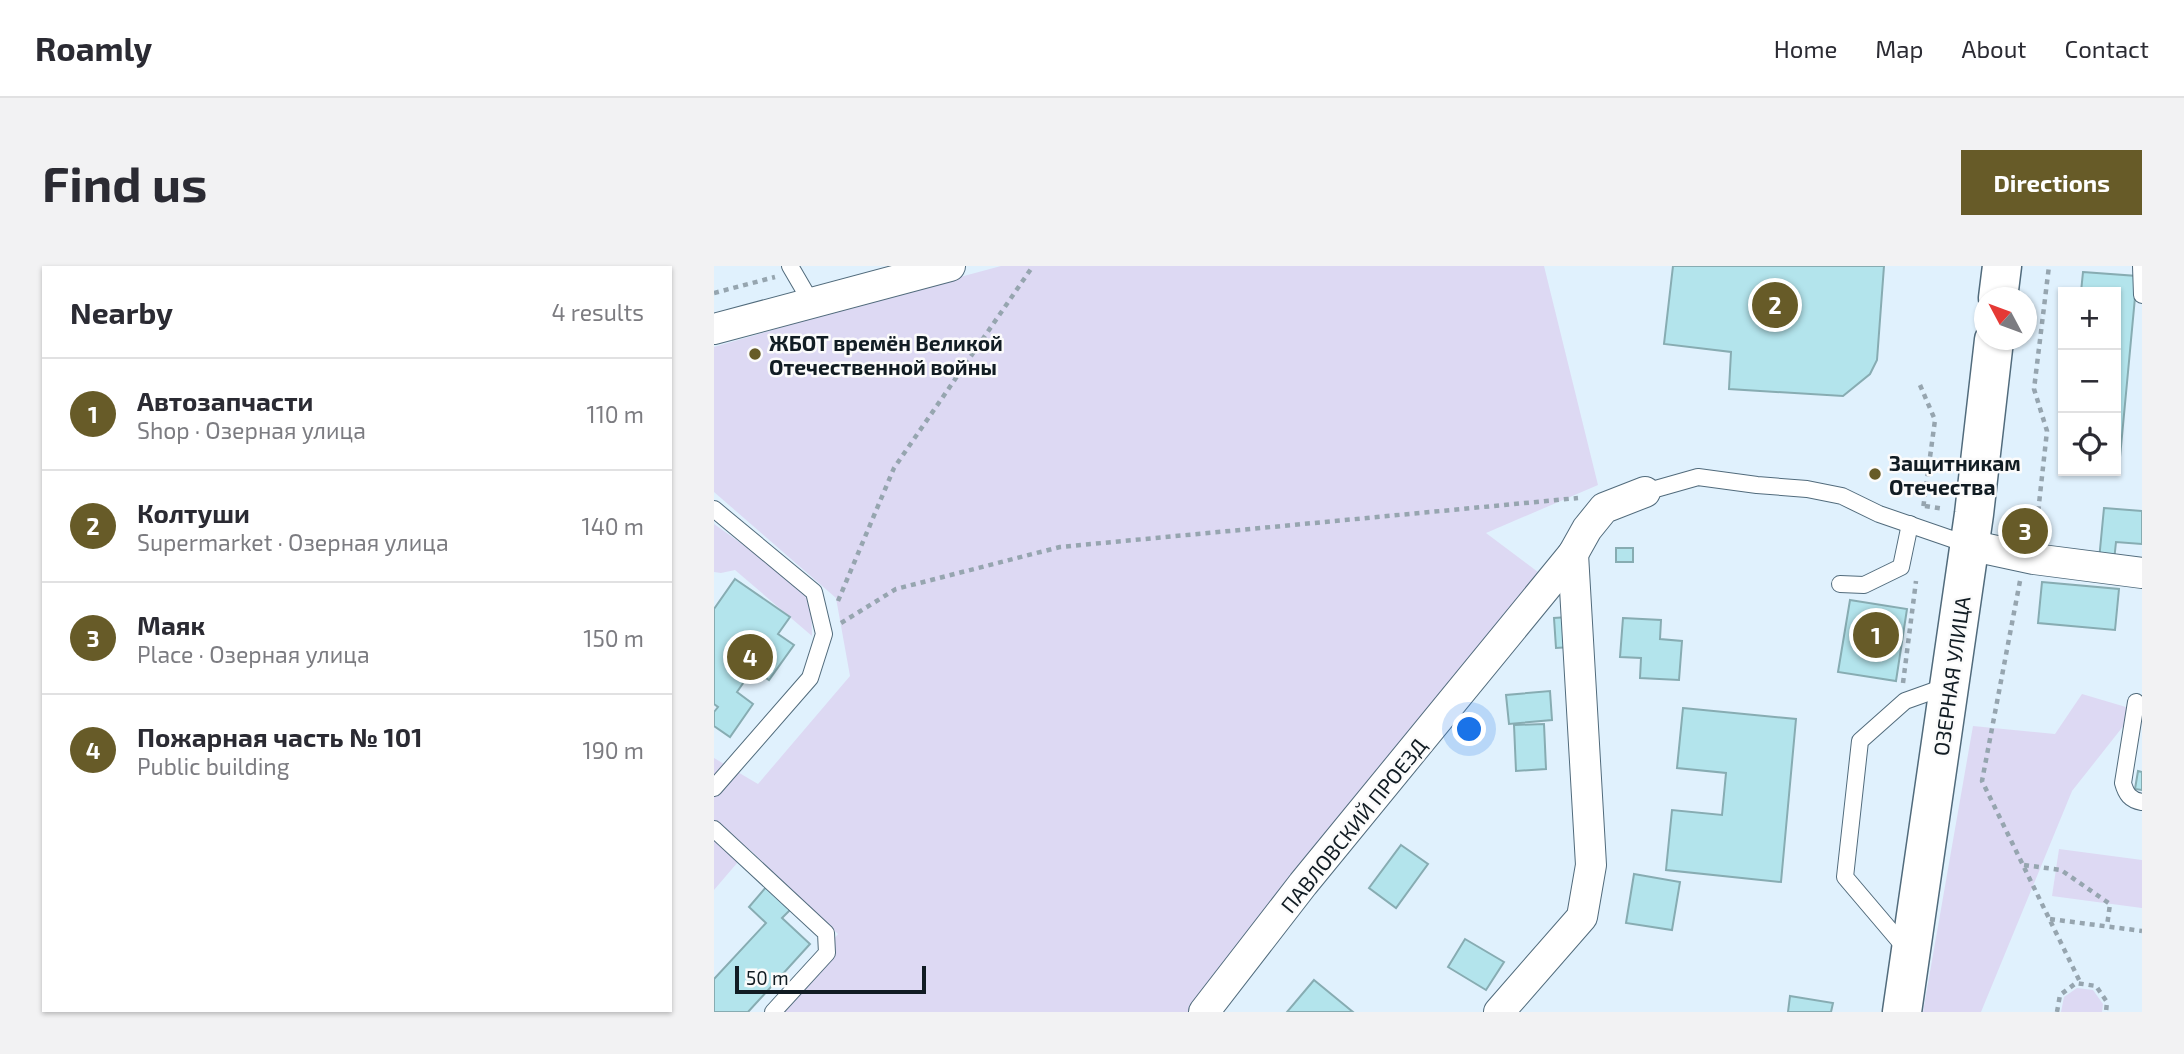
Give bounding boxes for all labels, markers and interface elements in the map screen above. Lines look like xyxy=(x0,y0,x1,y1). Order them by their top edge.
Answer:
text: Roamly xyxy=(35,28,152,68)
text: Home xyxy=(1774,34,1837,63)
text: Map xyxy=(1875,34,1923,63)
text: About xyxy=(1961,34,2027,63)
text: Contact xyxy=(2065,34,2149,63)
button: Directions xyxy=(1961,150,2142,215)
text: Find us xyxy=(42,153,207,212)
pin: 2 xyxy=(1752,279,1798,331)
north arrow xyxy=(1974,287,2037,350)
map controls xyxy=(2058,287,2121,476)
button: + xyxy=(2058,287,2121,350)
text: Nearby xyxy=(70,294,173,330)
text: 4 results xyxy=(552,298,644,326)
place label: ЖБОТ времён Великой Отечественной войны xyxy=(769,330,1003,379)
marker: ЖБОТ времён Великой Отечественной войны xyxy=(747,346,763,362)
button: − xyxy=(2058,350,2121,413)
text: Автозапчасти xyxy=(137,385,313,416)
text: 1 xyxy=(88,400,98,428)
text: 110 m xyxy=(587,400,644,428)
button: locate xyxy=(2058,413,2121,476)
text: Shop · Озерная улица xyxy=(137,416,366,444)
place label: Защитникам Отечества xyxy=(1889,450,2021,499)
marker: Защитникам Отечества xyxy=(1867,466,1883,482)
text: Колтуши xyxy=(137,497,250,528)
pin: 3 xyxy=(2002,505,2048,557)
text: 2 xyxy=(86,512,100,540)
text: 140 m xyxy=(582,512,644,540)
text: Supermarket · Озерная улица xyxy=(137,528,449,556)
street label: ОЗЕРНАЯ УЛИЦА xyxy=(1927,595,1975,757)
text: Маяк xyxy=(137,609,205,640)
pin: 1 xyxy=(1853,609,1899,661)
text: 3 xyxy=(86,624,100,652)
text: 150 m xyxy=(583,624,644,652)
pin: 4 xyxy=(727,631,773,683)
text: Place · Озерная улица xyxy=(137,640,370,668)
your location xyxy=(1452,712,1486,746)
text: Пожарная часть № 101 xyxy=(137,721,422,752)
street label: ПАВЛОВСКИЙ ПРОЕЗД xyxy=(1275,733,1431,917)
text: 4 xyxy=(86,736,100,764)
text: 190 m xyxy=(583,736,644,764)
text: Public building xyxy=(137,752,290,780)
scale bar xyxy=(735,963,926,995)
text: 50 m xyxy=(746,966,789,989)

